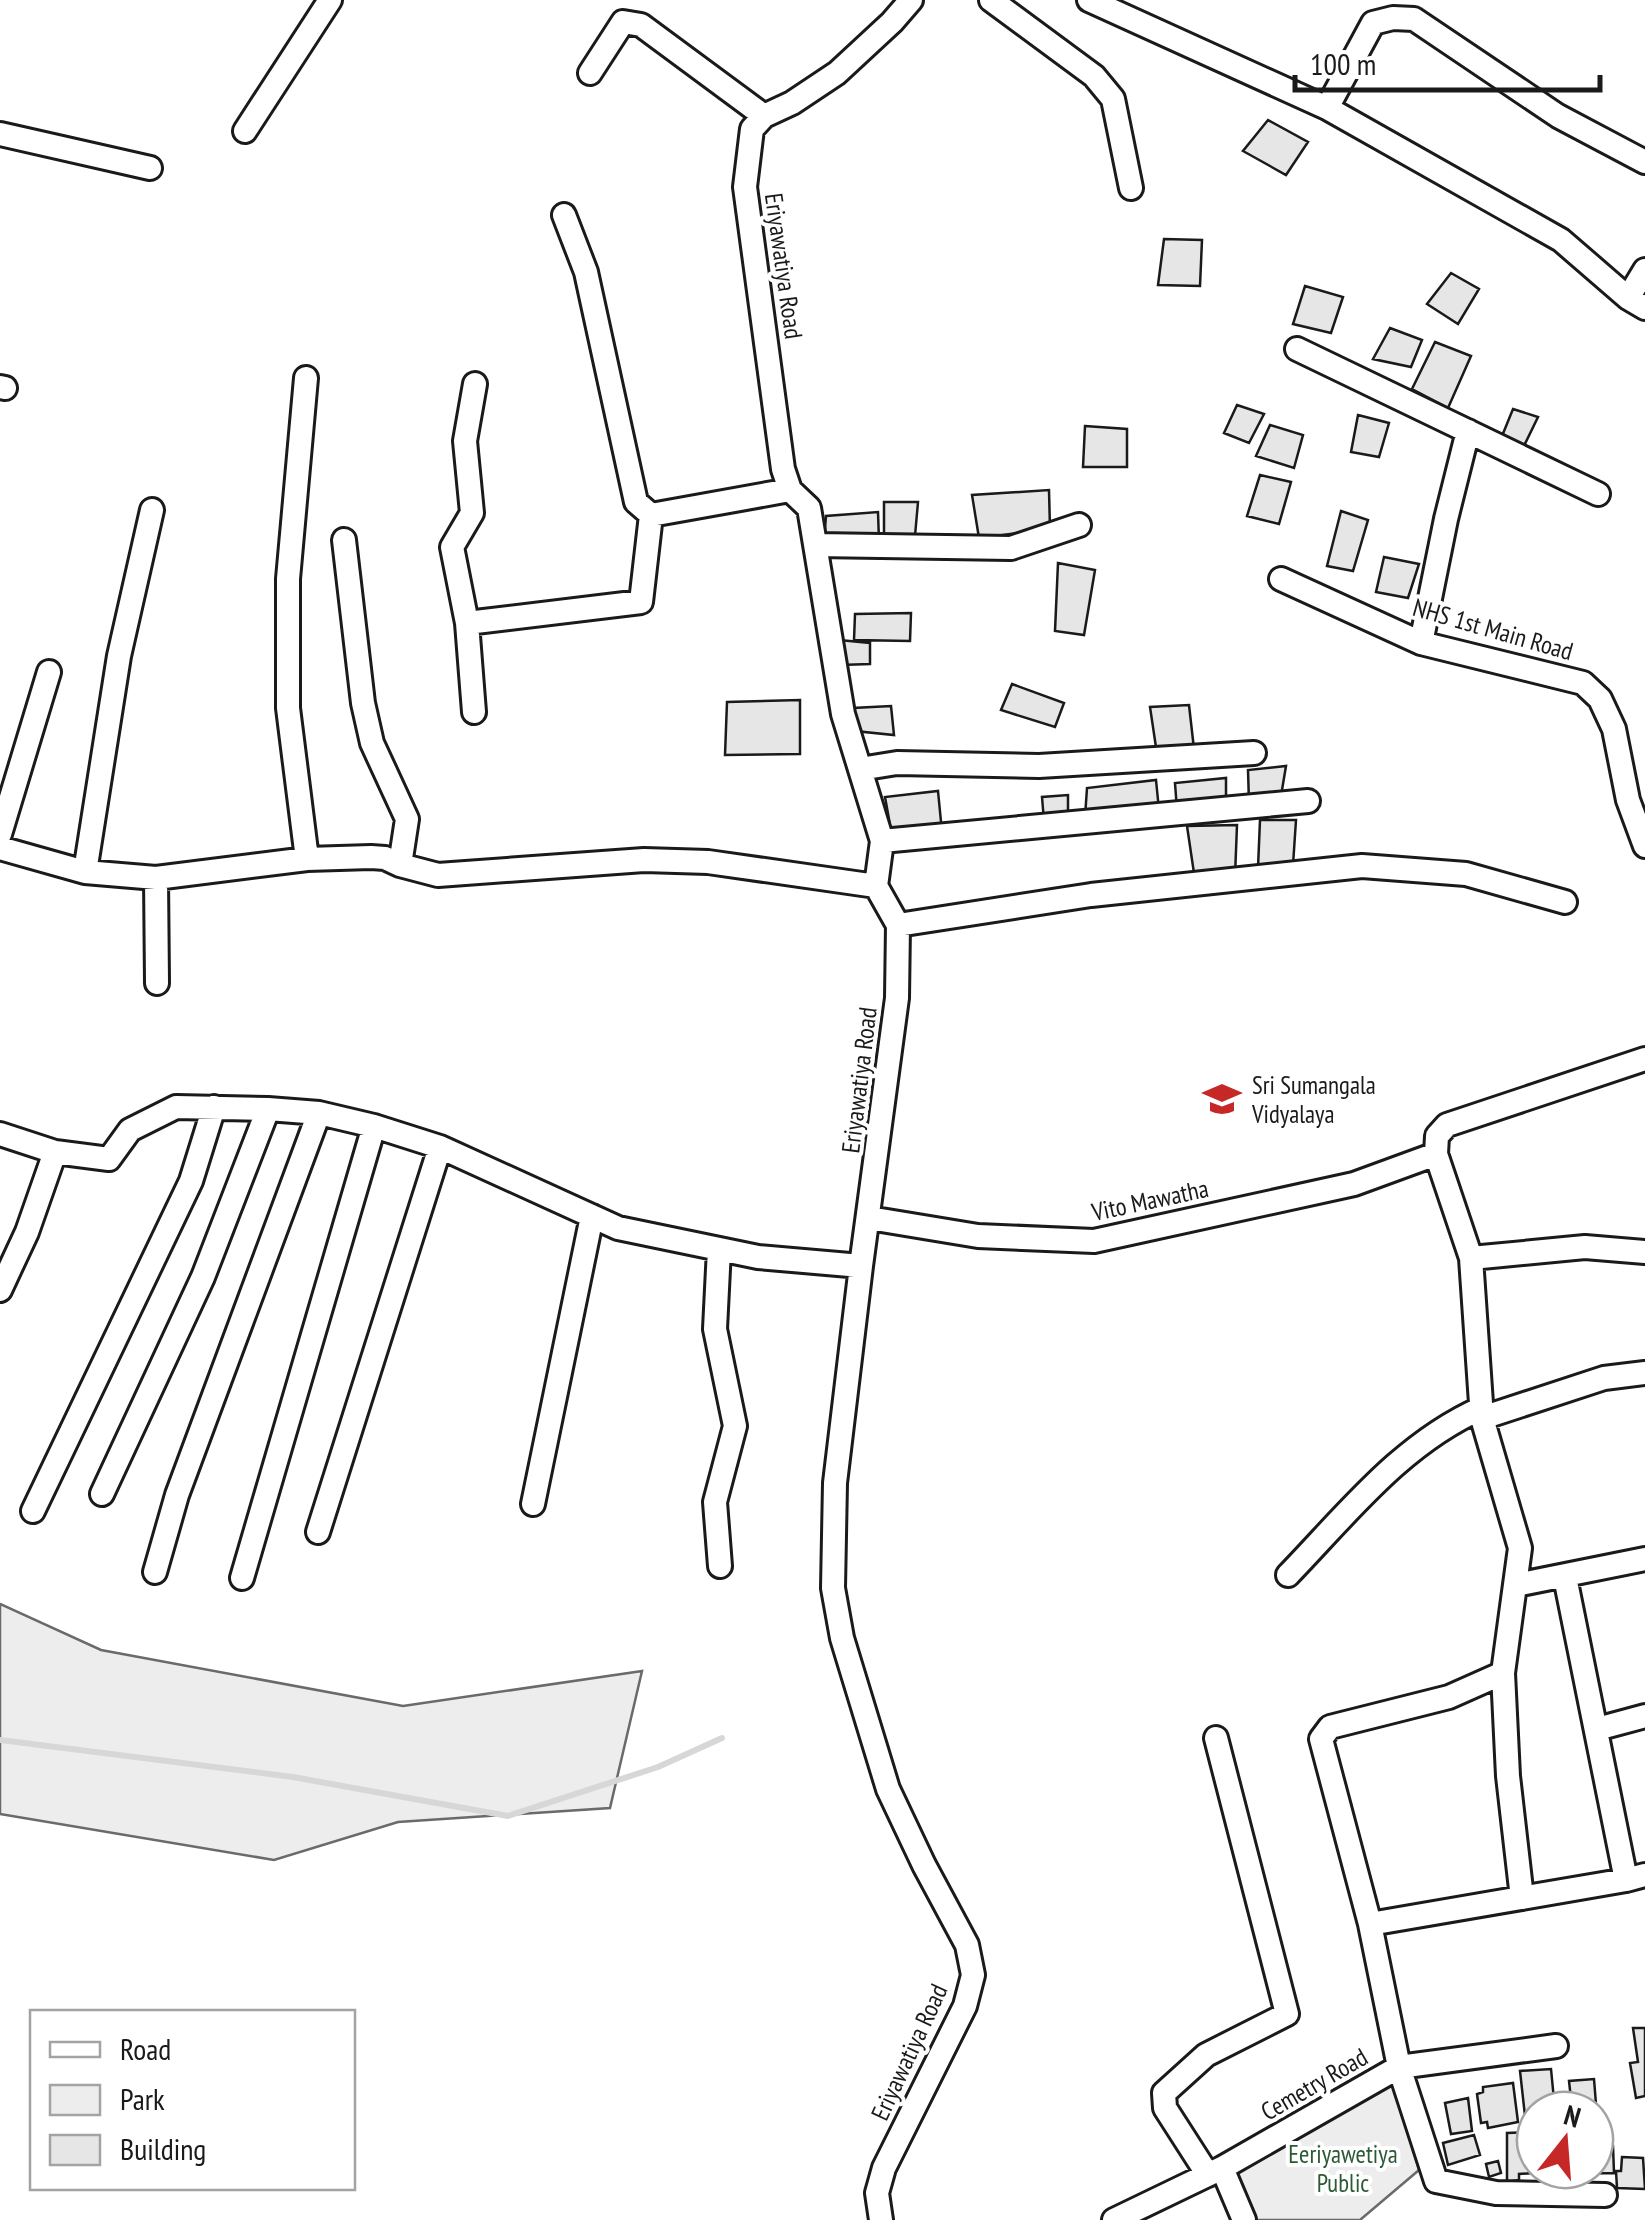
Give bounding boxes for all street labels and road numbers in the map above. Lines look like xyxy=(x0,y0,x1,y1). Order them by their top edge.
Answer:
street label: Eriyawatiya Road xyxy=(758,191,810,341)
street label: NHS 1st Main Road xyxy=(1409,591,1577,667)
street label: Eriyawatiya Road xyxy=(834,1005,884,1155)
street label: Vito Mawatha xyxy=(1088,1172,1211,1228)
street label: Eriyawatiya Road xyxy=(863,1979,955,2125)
street label: Cemetry Road xyxy=(1255,2041,1373,2127)

